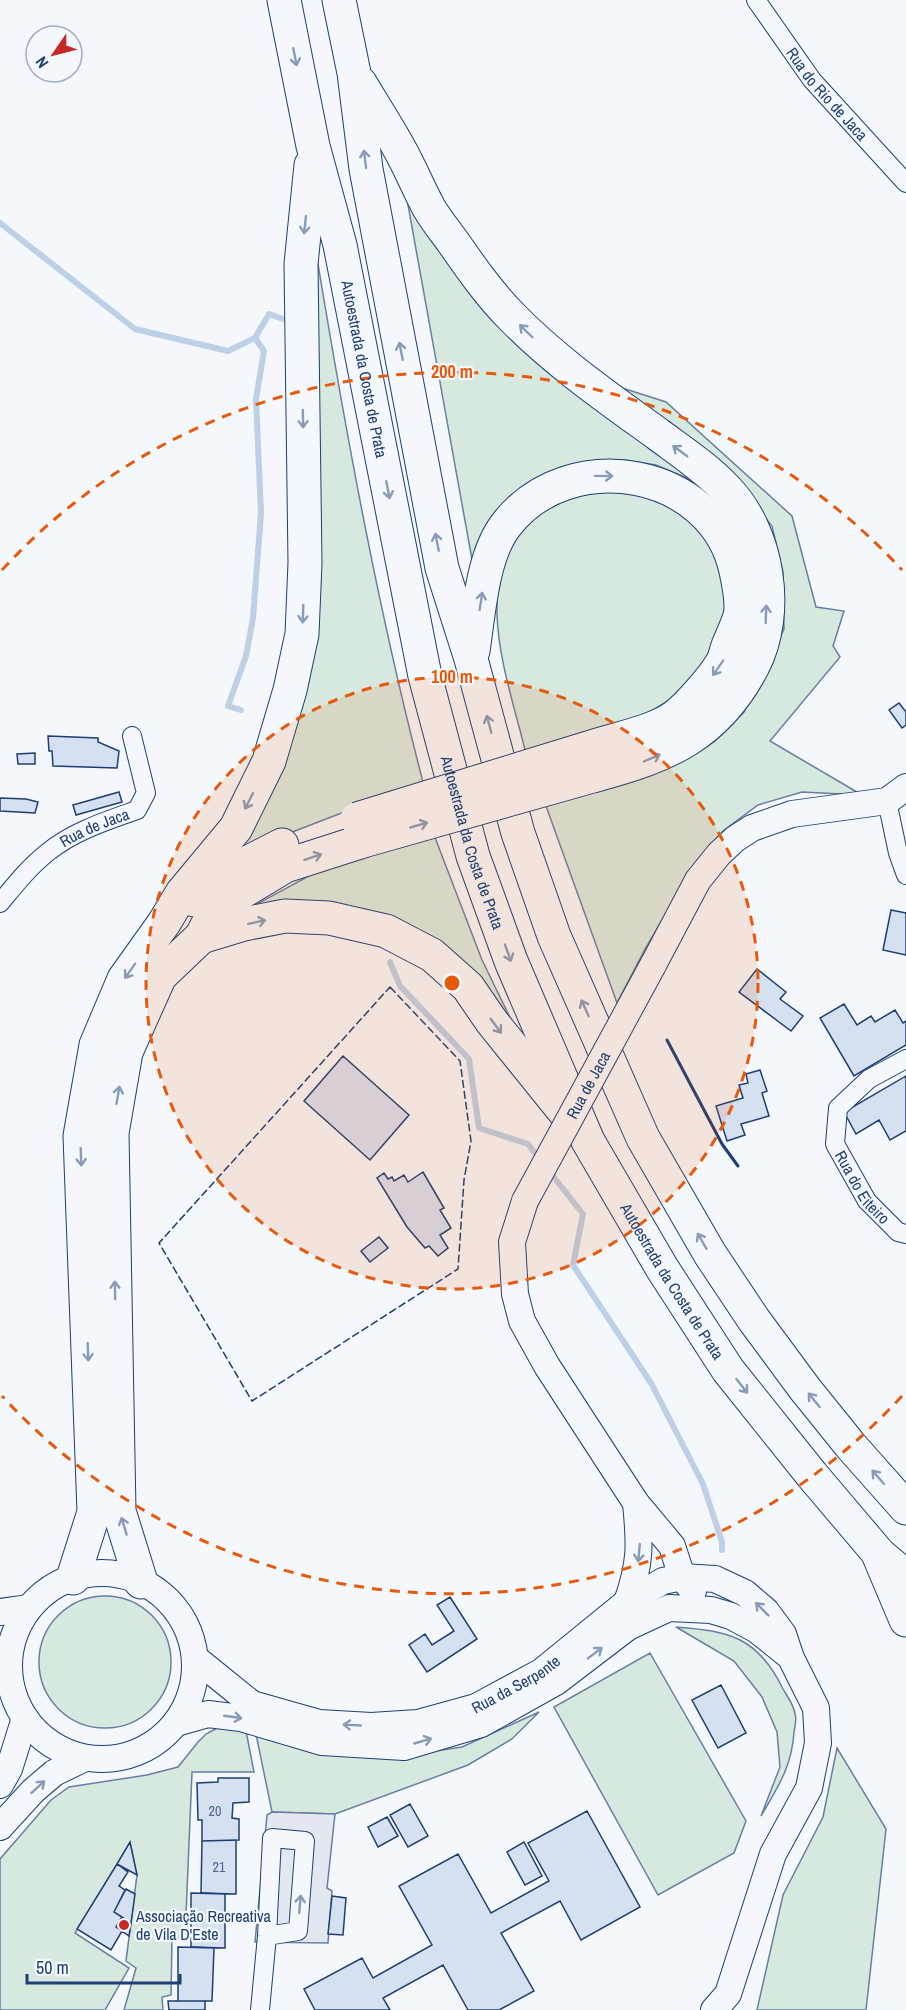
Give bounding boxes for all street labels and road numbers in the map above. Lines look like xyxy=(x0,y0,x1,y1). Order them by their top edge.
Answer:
street label: Rua do Rio de Jaca xyxy=(781,43,873,146)
street label: Autoestrada da Costa de Prata xyxy=(336,278,393,460)
street label: Autoestrada da Costa de Prata xyxy=(436,752,510,933)
street label: Rua de Jaca xyxy=(55,802,133,852)
street label: Rua de Jaca xyxy=(561,1047,616,1123)
street label: Rua do Eiteiro xyxy=(830,1146,895,1229)
street label: Autoestrada da Costa de Prata xyxy=(615,1198,730,1364)
street label: Rua da Serpente xyxy=(467,1650,565,1719)

